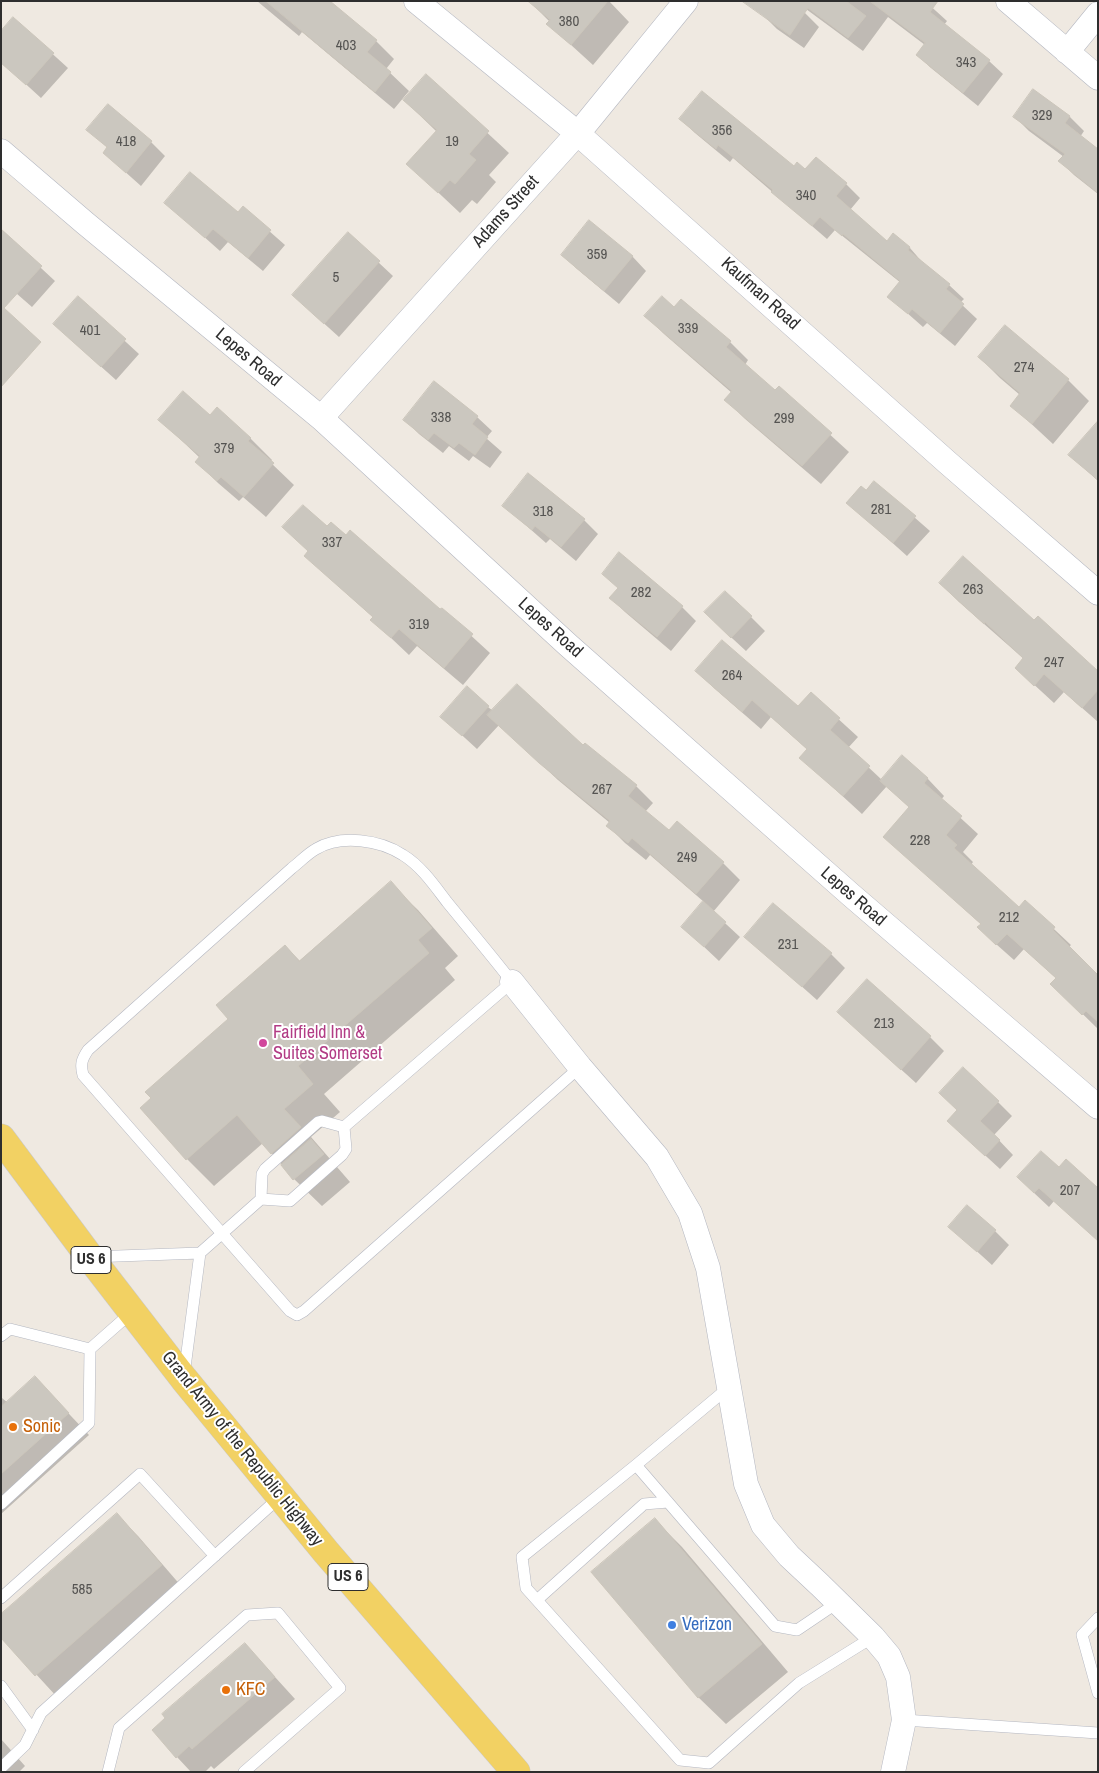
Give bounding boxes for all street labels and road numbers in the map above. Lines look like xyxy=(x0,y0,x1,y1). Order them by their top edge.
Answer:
street label: Adams Street xyxy=(468,172,544,252)
street label: Kaufman Road xyxy=(716,253,804,335)
street label: Lepes Road xyxy=(211,324,285,392)
street label: Lepes Road xyxy=(513,593,587,663)
street label: Lepes Road xyxy=(816,863,890,931)
road number: US 6 xyxy=(71,1246,111,1274)
street label: Grand Army of the Republic Highway xyxy=(157,1347,327,1551)
road number: US 6 xyxy=(328,1564,368,1590)

